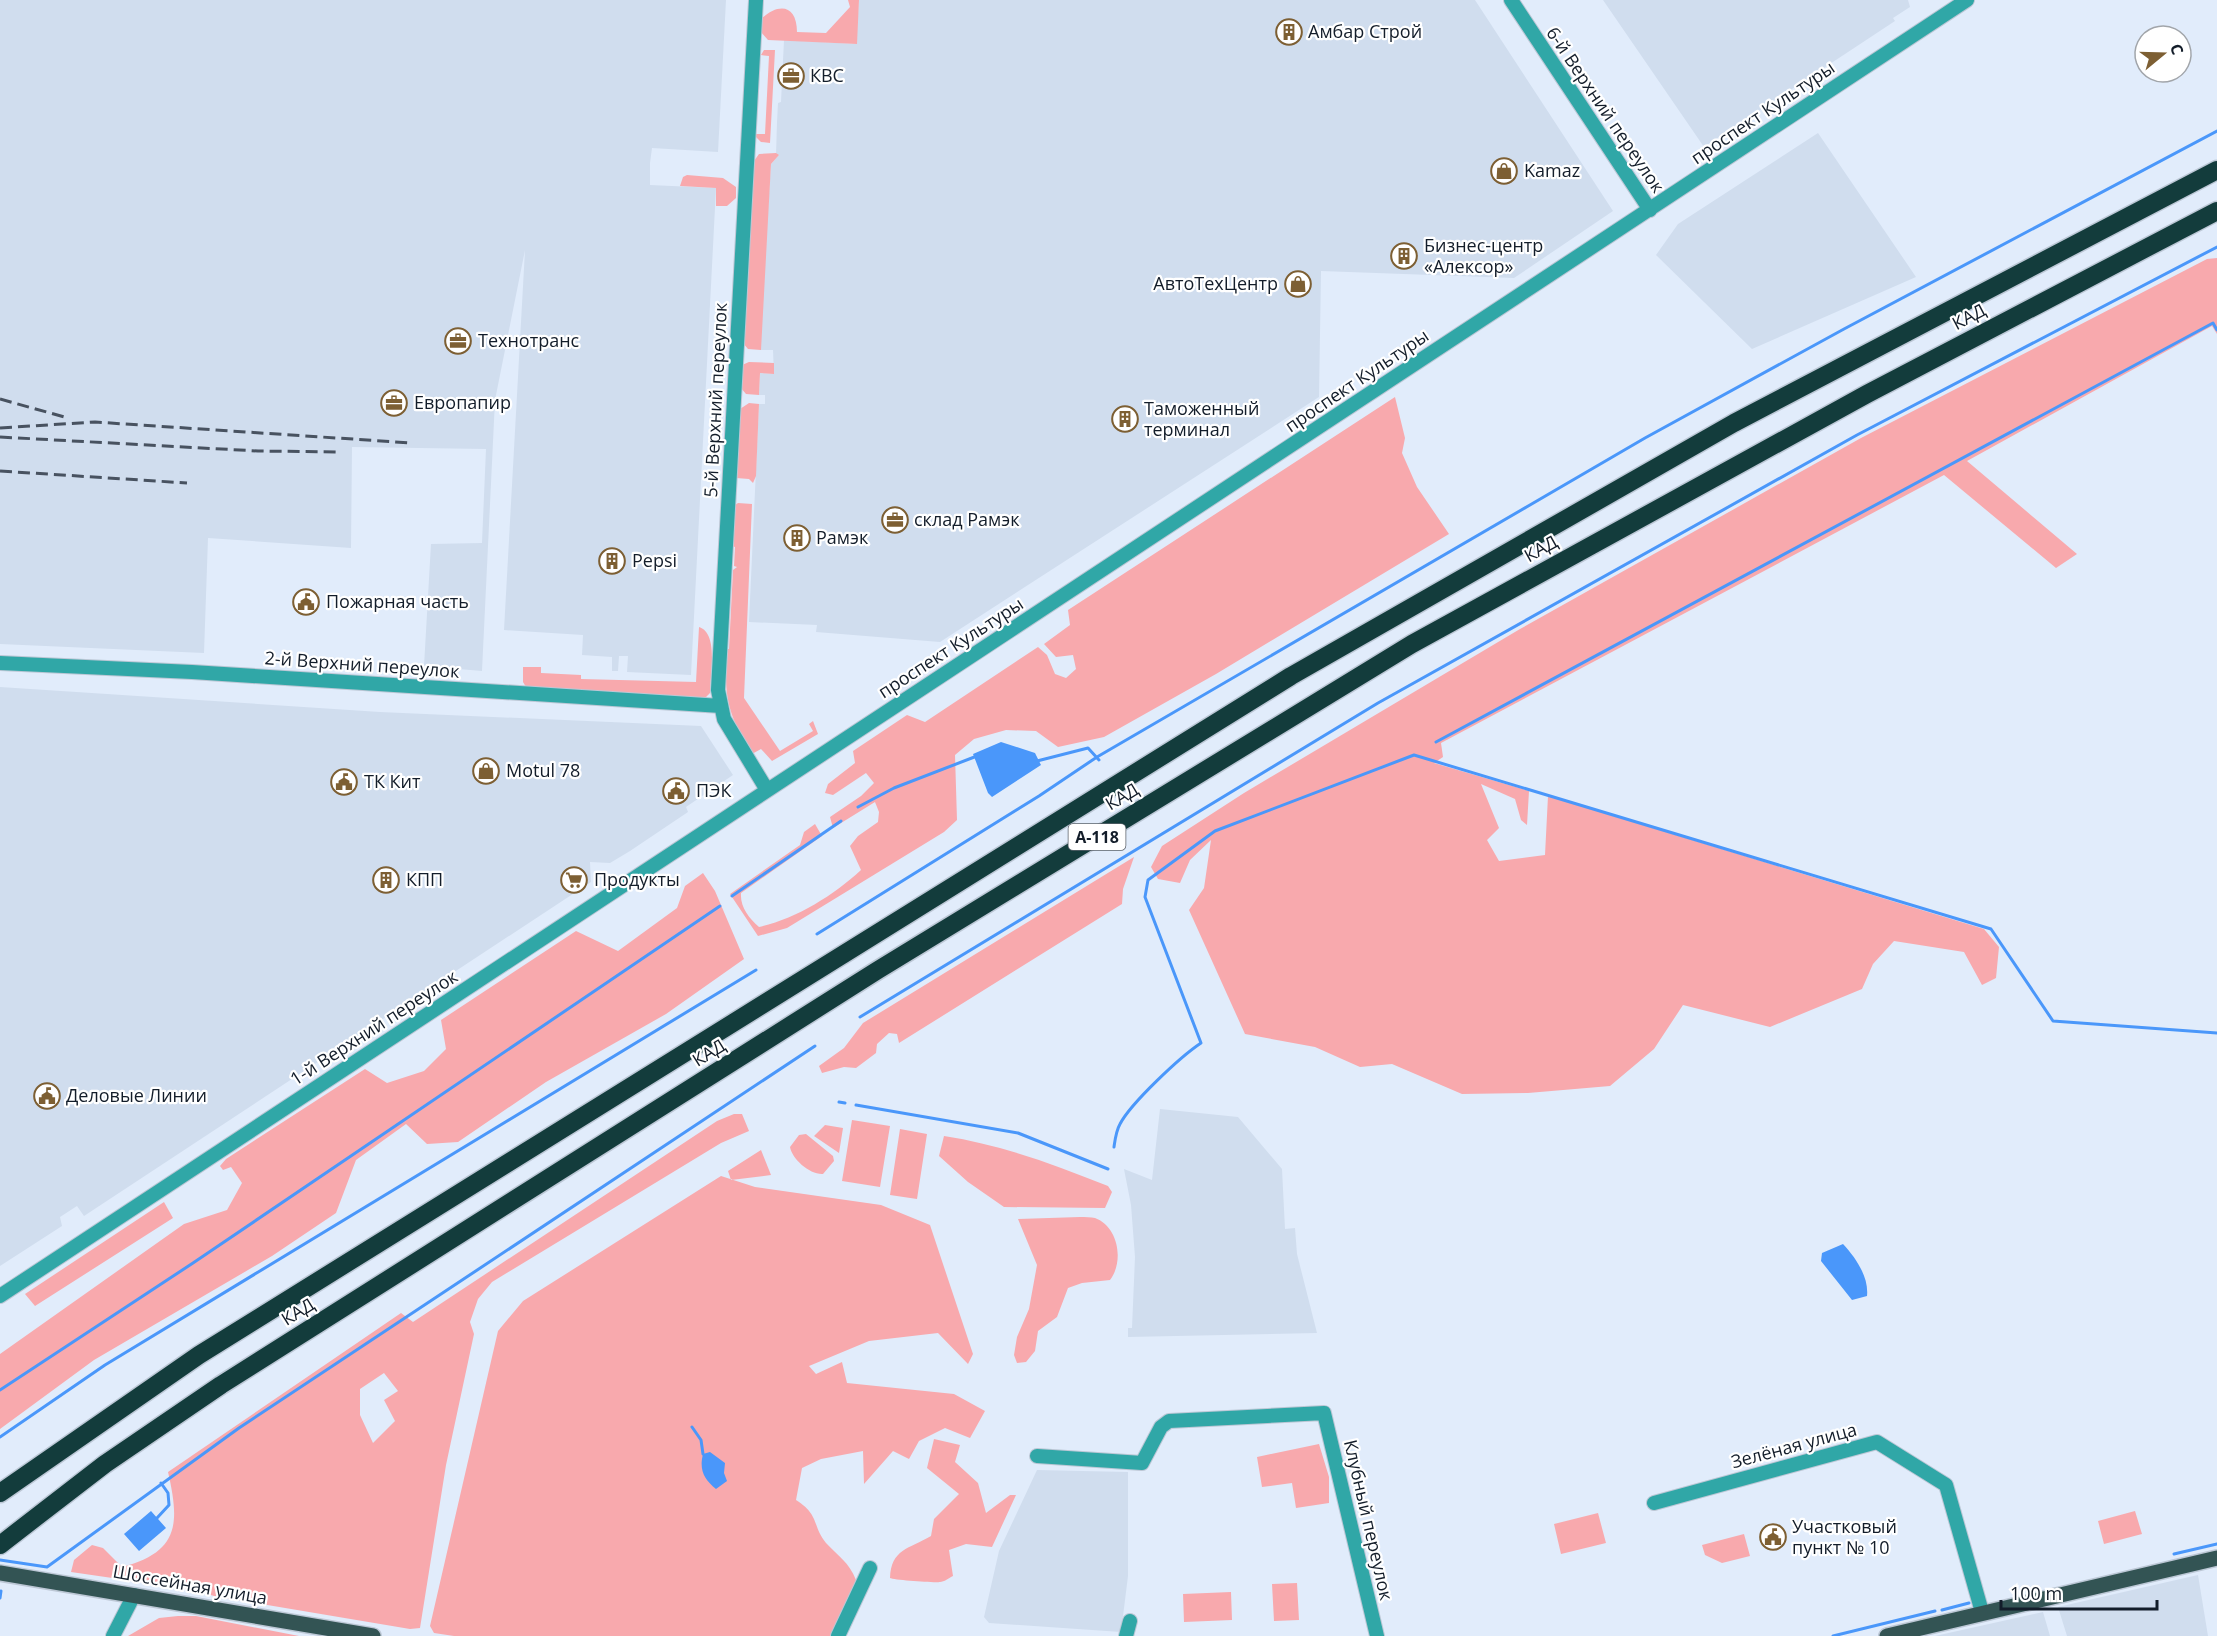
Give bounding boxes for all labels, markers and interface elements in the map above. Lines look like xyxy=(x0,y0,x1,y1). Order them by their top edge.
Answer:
building icon: Амбар Строй xyxy=(1274,17,1304,47)
place label: Амбар Строй xyxy=(1308,19,1422,43)
street label: 6-й Верхний переулок xyxy=(1541,22,1671,198)
north arrow xyxy=(2133,24,2193,84)
text: С xyxy=(2165,41,2189,58)
street label: проспект Культуры xyxy=(1686,55,1839,169)
office icon: КВС xyxy=(776,61,806,91)
place label: КВС xyxy=(810,63,844,87)
shop icon: Kamaz xyxy=(1489,156,1519,186)
place label: Kamaz xyxy=(1524,158,1580,182)
place label: Бизнес-центр «Алексор» xyxy=(1424,233,1543,278)
building icon: Бизнес-центр «Алексор» xyxy=(1389,241,1419,271)
shop icon: АвтоТехЦентр xyxy=(1283,269,1313,299)
place label: АвтоТехЦентр xyxy=(1153,271,1278,295)
street label: КАД xyxy=(1948,297,1989,335)
street label: 5-й Верхний переулок xyxy=(698,301,732,498)
street label: проспект Культуры xyxy=(1280,323,1433,437)
office icon: Технотранс xyxy=(443,326,473,356)
place label: Технотранс xyxy=(478,328,580,352)
office icon: Европапир xyxy=(379,388,409,418)
place label: Европапир xyxy=(414,390,511,414)
place label: Таможенный терминал xyxy=(1144,396,1259,441)
building icon: Таможенный терминал xyxy=(1110,404,1140,434)
office icon: склад Рамэк xyxy=(880,505,910,535)
place label: склад Рамэк xyxy=(914,507,1020,531)
building icon: Рамэк xyxy=(782,523,812,553)
place label: Рамэк xyxy=(816,525,869,549)
street label: КАД xyxy=(1520,529,1562,567)
building icon: Pepsi xyxy=(597,546,627,576)
place label: Pepsi xyxy=(632,548,677,572)
public building icon: Пожарная часть xyxy=(291,587,321,617)
place label: Пожарная часть xyxy=(326,589,469,613)
street label: проспект Культуры xyxy=(873,591,1028,703)
street label: 2-й Верхний переулок xyxy=(264,645,461,683)
shop icon: Motul 78 xyxy=(471,756,501,786)
place label: Motul 78 xyxy=(506,758,580,782)
public building icon: ТК Кит xyxy=(329,767,359,797)
place label: ТК Кит xyxy=(364,769,421,793)
public building icon: ПЭК xyxy=(661,776,691,806)
street label: КАД xyxy=(1100,777,1143,815)
place label: ПЭК xyxy=(696,778,731,802)
road number: А-118 xyxy=(1068,824,1126,850)
building icon: КПП xyxy=(371,865,401,895)
supermarket icon: Продукты xyxy=(559,865,589,895)
place label: КПП xyxy=(406,867,443,891)
place label: Продукты xyxy=(594,867,680,891)
street label: 1-й Верхний переулок xyxy=(285,964,462,1090)
street label: КАД xyxy=(687,1033,730,1072)
public building icon: Деловые Линии xyxy=(32,1081,62,1111)
place label: Деловые Линии xyxy=(66,1083,207,1107)
street label: КАД xyxy=(276,1292,319,1331)
street label: Зелёная улица xyxy=(1728,1417,1859,1473)
street label: Клубный переулок xyxy=(1339,1437,1399,1603)
place label: Участковый пункт № 10 xyxy=(1792,1514,1897,1559)
public building icon: Участковый пункт № 10 xyxy=(1758,1522,1788,1552)
street label: Шоссейная улица xyxy=(111,1559,269,1609)
scale bar xyxy=(2001,1573,2157,1611)
text: 100 m xyxy=(2010,1581,2062,1605)

